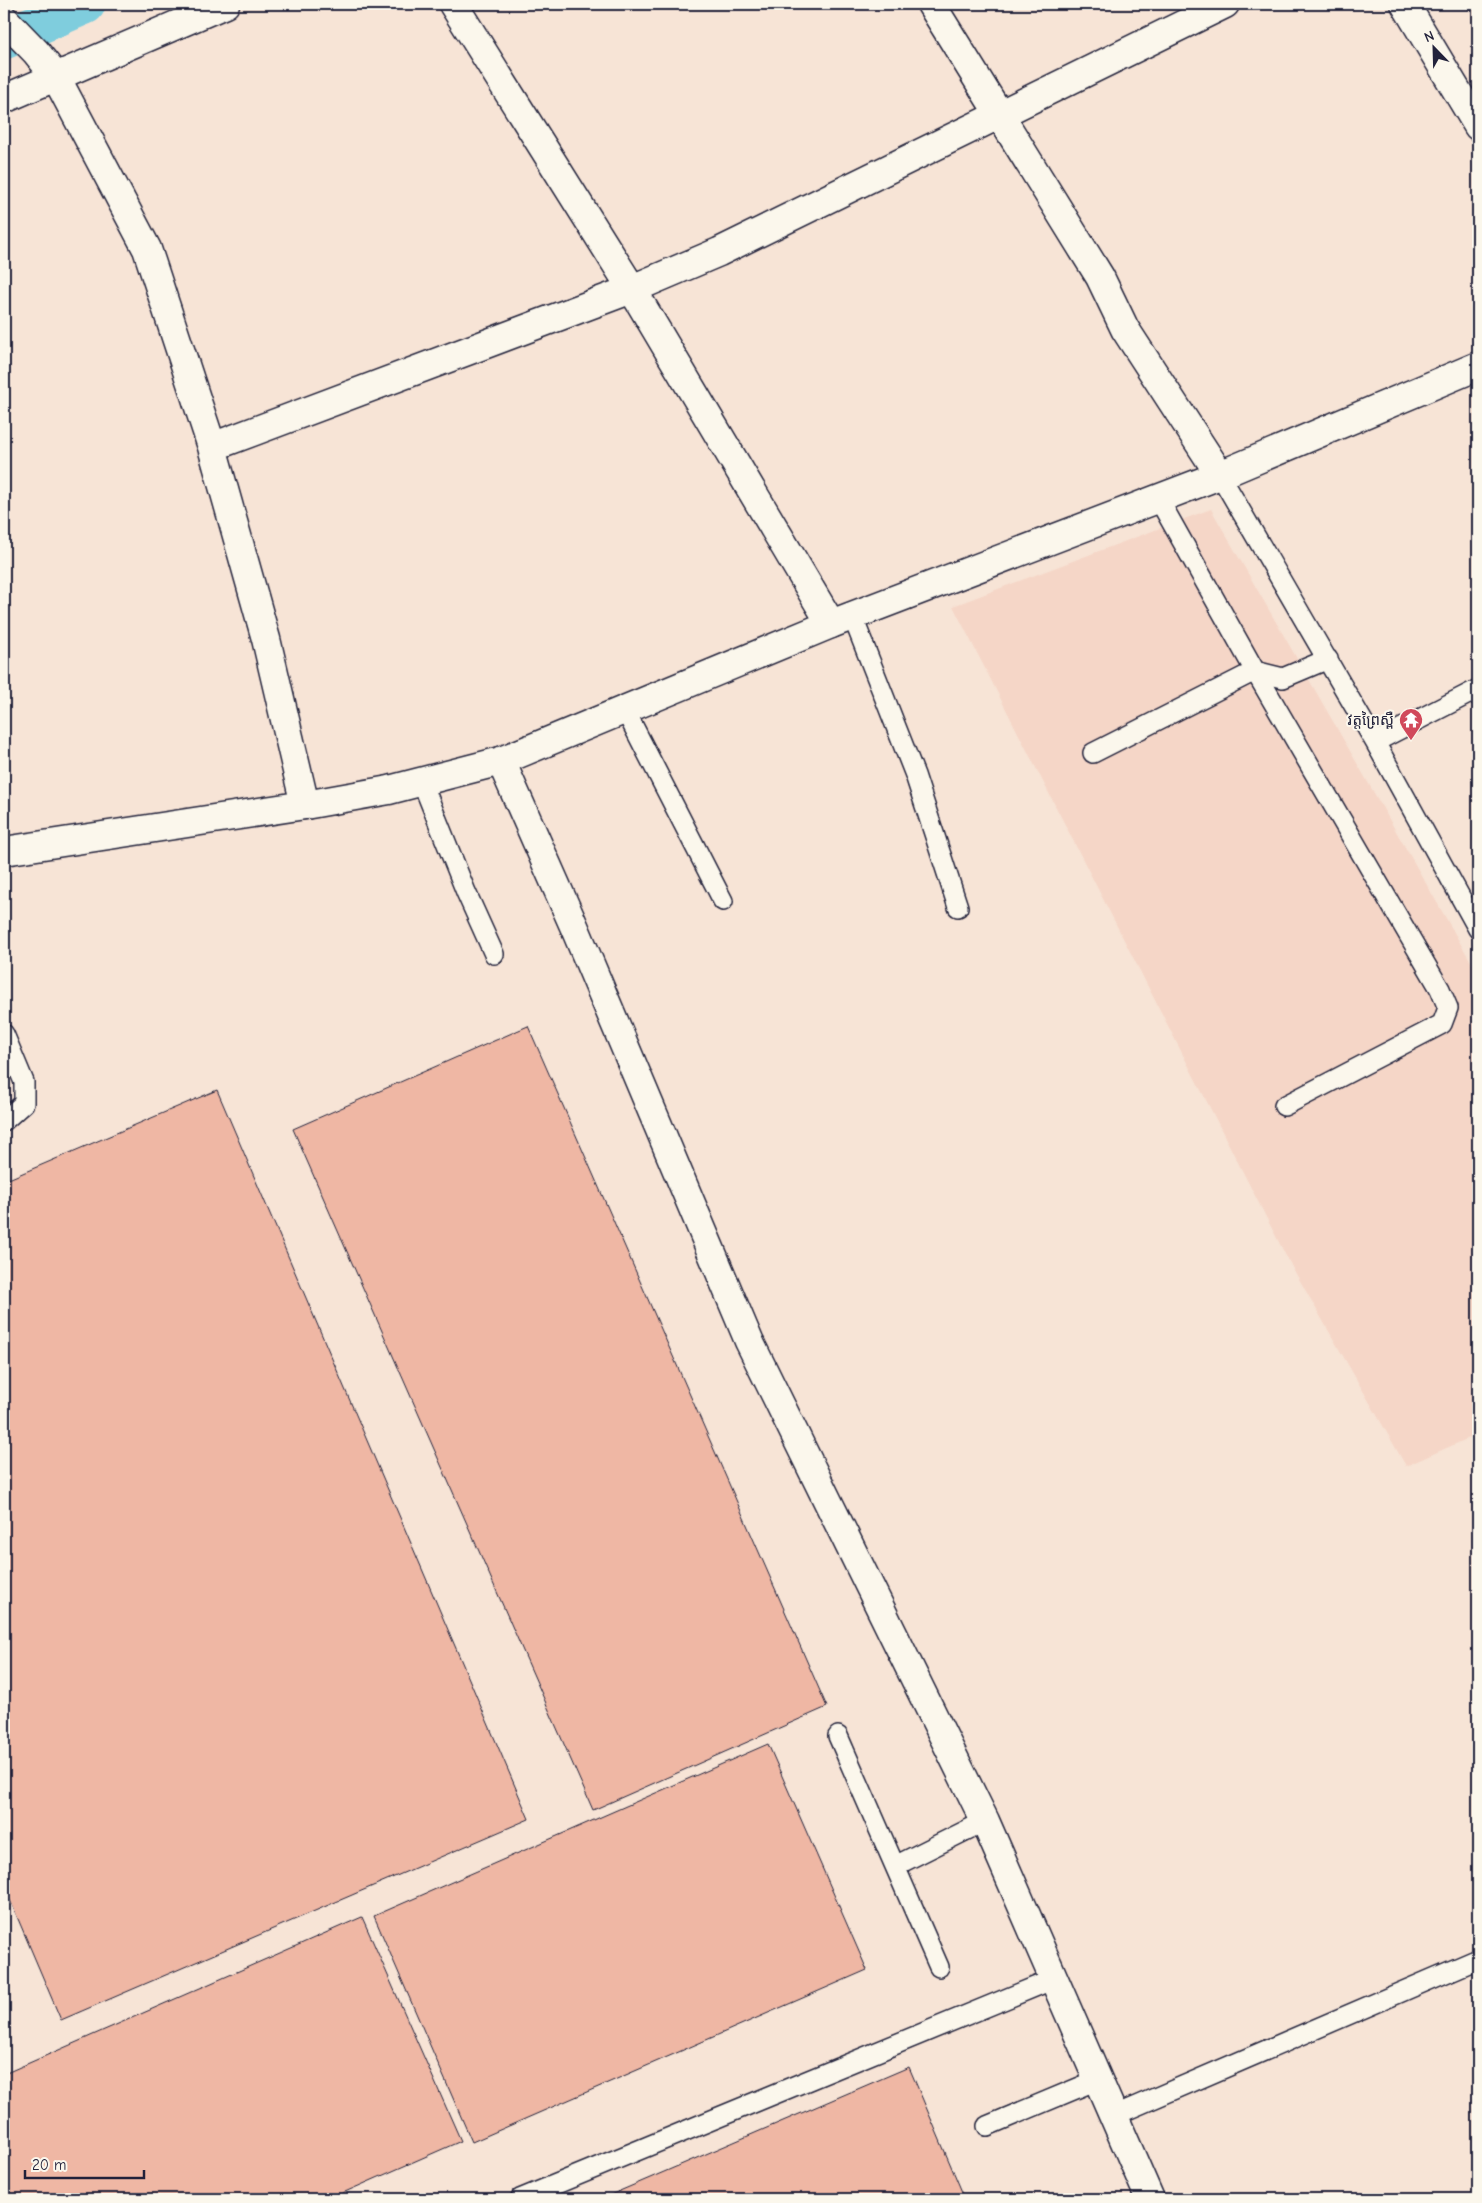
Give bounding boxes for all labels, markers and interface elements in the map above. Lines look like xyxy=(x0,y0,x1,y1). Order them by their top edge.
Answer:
north arrow xyxy=(1410,22,1460,72)
text: N xyxy=(1422,27,1437,46)
temple icon: វត្តព្រៃស្ពឺ xyxy=(1398,707,1424,741)
place label: វត្តព្រៃស្ពឺ xyxy=(1348,711,1394,729)
scale bar xyxy=(25,2148,144,2180)
text: 20 m xyxy=(32,2156,66,2174)

